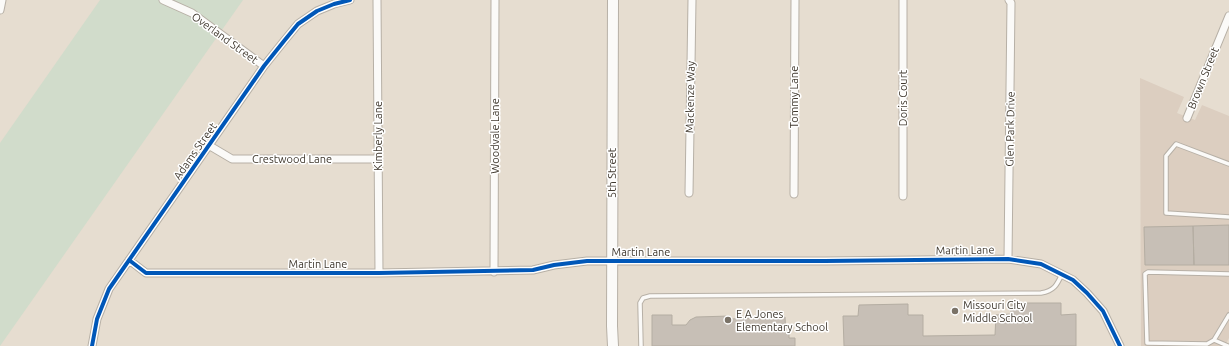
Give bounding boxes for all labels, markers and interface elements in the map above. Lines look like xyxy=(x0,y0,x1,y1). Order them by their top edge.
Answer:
street label: Overland Street xyxy=(190,10,261,66)
street label: Brown Street xyxy=(1185,45,1221,111)
street label: Mackenze Way xyxy=(683,60,697,133)
street label: Tommy Lane xyxy=(788,66,800,128)
street label: Doris Court xyxy=(897,69,909,126)
street label: Glen Park Drive xyxy=(1003,91,1017,167)
street label: Woodvale Lane xyxy=(489,98,501,174)
street label: Kimberly Lane xyxy=(372,101,384,171)
street label: Adams Street xyxy=(171,120,219,182)
street label: 5th Street xyxy=(606,147,618,198)
street label: Crestwood Lane xyxy=(252,153,332,165)
street label: Martin Lane xyxy=(936,243,994,257)
street label: Martin Lane xyxy=(612,246,670,258)
street label: Martin Lane xyxy=(289,258,347,270)
place label: Missouri City Middle School xyxy=(963,299,1033,324)
marker: Missouri City Middle School xyxy=(950,306,960,316)
place label: E A Jones Elementary School xyxy=(736,308,828,333)
marker: E A Jones Elementary School xyxy=(723,315,733,325)

